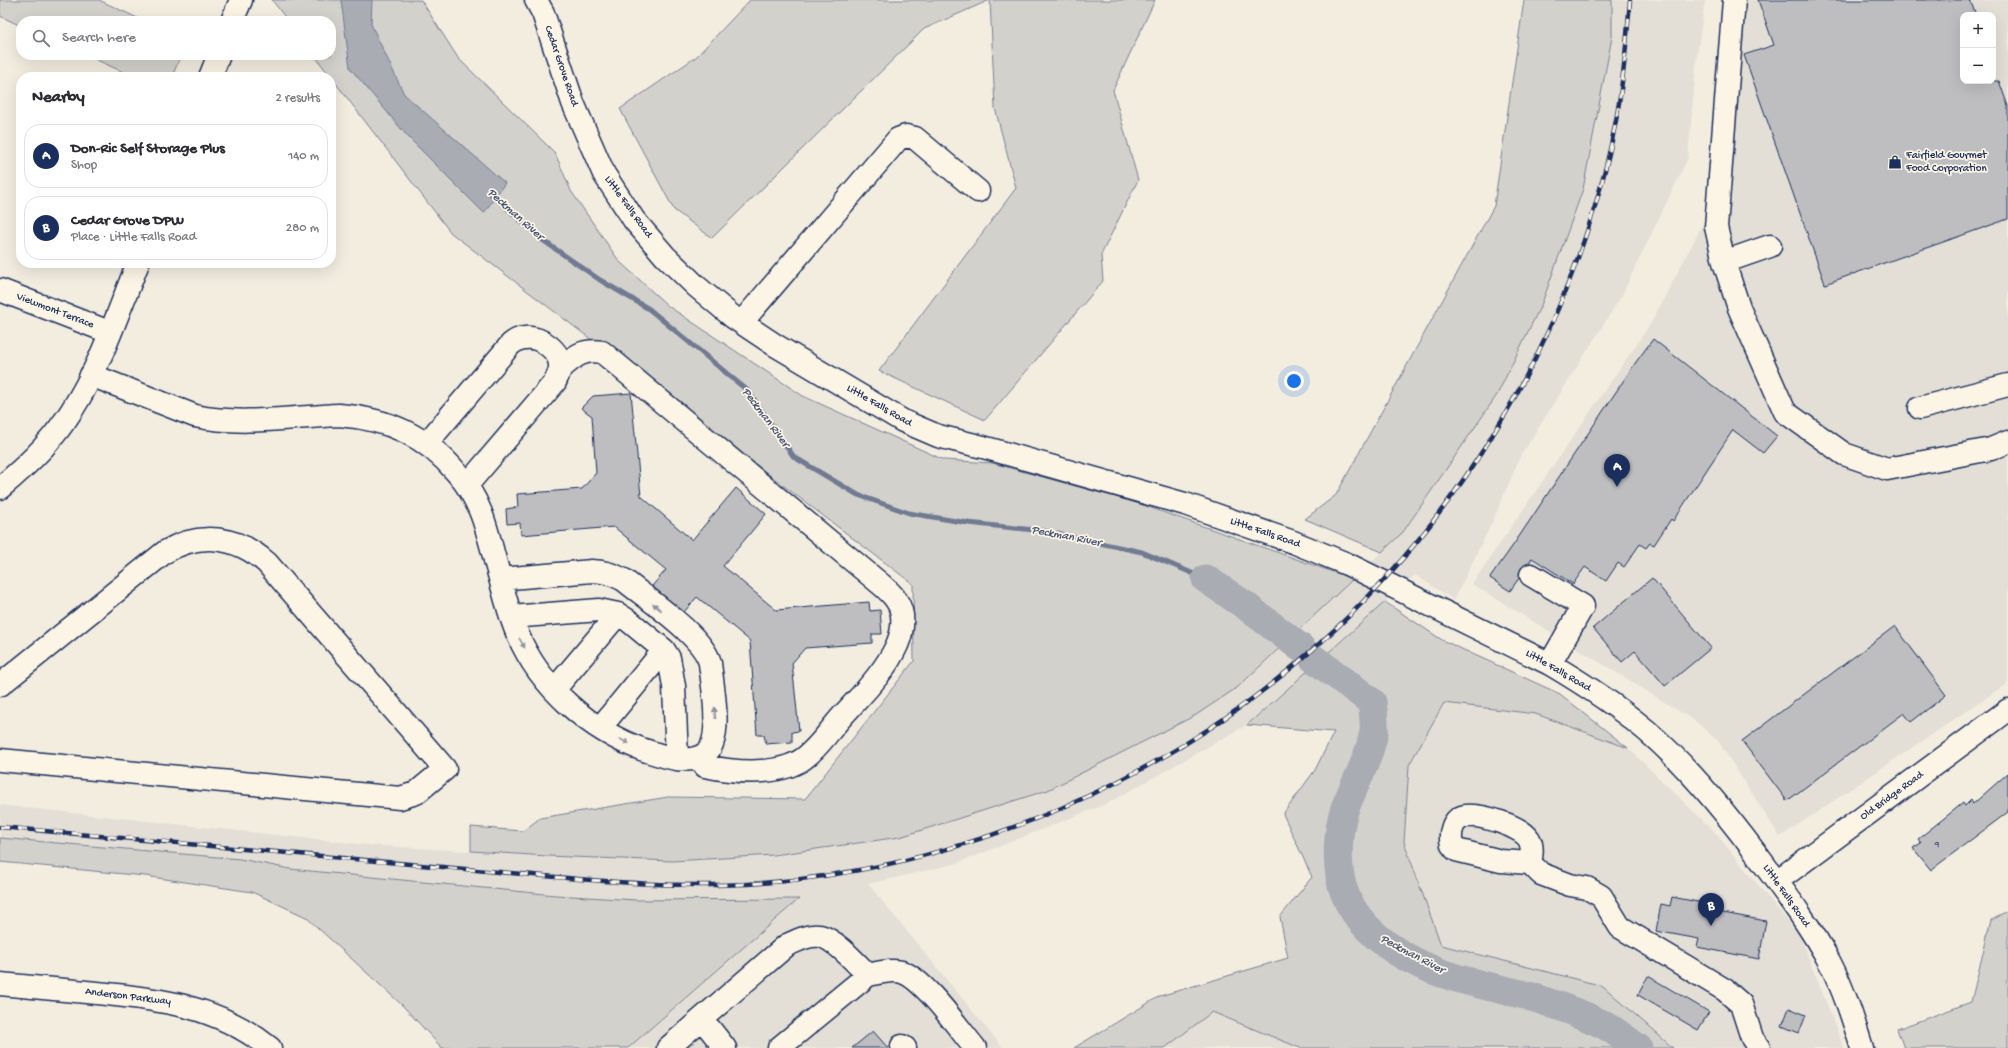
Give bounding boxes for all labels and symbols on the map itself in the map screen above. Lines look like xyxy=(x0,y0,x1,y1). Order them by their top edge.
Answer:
street label: Cedar Grove Road xyxy=(542,24,581,109)
place label: Fairfield Gourmet Food Corporation xyxy=(1905,149,1988,175)
shop icon: Fairfield Gourmet Food Corporation xyxy=(1887,154,1903,170)
street label: Little Falls Road xyxy=(602,174,655,241)
water label: Peckman River xyxy=(484,186,548,246)
street label: Viewmont Terrace xyxy=(14,290,96,331)
your location xyxy=(1284,371,1304,391)
street label: Little Falls Road xyxy=(844,382,915,430)
water label: Peckman River xyxy=(738,386,793,453)
pin: A xyxy=(1604,454,1630,487)
street label: Little Falls Road xyxy=(1228,515,1303,551)
water label: Peckman River xyxy=(1030,523,1105,551)
one-way arrow xyxy=(651,602,662,611)
one-way arrow xyxy=(518,637,525,649)
street label: Little Falls Road xyxy=(1523,647,1594,695)
one-way arrow xyxy=(712,707,718,719)
one-way arrow xyxy=(618,738,629,744)
street label: Old Bridge Road xyxy=(1858,768,1927,823)
house number: 9 xyxy=(1934,840,1940,851)
street label: Little Falls Road xyxy=(1760,863,1813,931)
pin: B xyxy=(1698,893,1724,926)
water label: Peckman River xyxy=(1378,932,1449,979)
street label: Anderson Parkway xyxy=(84,986,172,1008)

